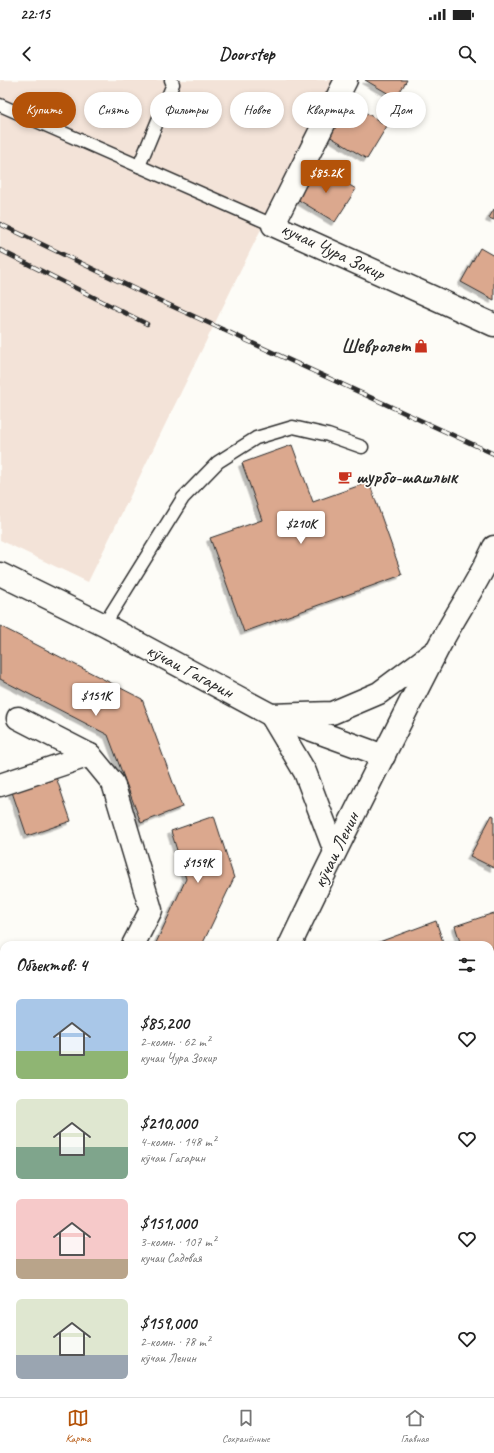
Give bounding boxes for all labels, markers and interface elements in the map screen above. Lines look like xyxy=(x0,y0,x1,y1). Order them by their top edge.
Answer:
text: 22:15 xyxy=(20,5,50,24)
icon: back xyxy=(16,43,38,65)
text: Doorstep xyxy=(219,43,275,65)
icon: search xyxy=(456,43,478,65)
chip: Купить xyxy=(12,92,76,128)
chip: Снять xyxy=(84,92,142,128)
chip: Фильтры xyxy=(150,92,222,128)
chip: Новое xyxy=(230,92,284,128)
chip: Квартира xyxy=(292,92,368,128)
chip: Дом xyxy=(376,92,426,128)
pin: $85.2K xyxy=(293,160,359,194)
text: $85.2K xyxy=(310,165,342,181)
street label: кучаи Чура Зокир xyxy=(277,217,390,286)
place label: Шевролет xyxy=(341,334,412,358)
shop icon: Шевролет xyxy=(413,338,429,354)
place label: шурбо-шашлык xyxy=(356,465,459,489)
cafe icon: шурбо-шашлык xyxy=(337,469,353,485)
pin: $210K xyxy=(273,511,329,545)
text: $210K xyxy=(286,516,316,532)
street label: кӯчаи Гагарин xyxy=(142,638,239,705)
pin: $151K xyxy=(68,683,124,717)
text: $151K xyxy=(81,688,111,704)
street label: кӯчаи Ленин xyxy=(307,807,365,892)
pin: $159K xyxy=(170,850,226,884)
text: $159K xyxy=(183,855,213,871)
icon: filters xyxy=(456,954,478,976)
text: Объектов: 4 xyxy=(16,955,87,976)
text: $85,200 xyxy=(140,1013,189,1034)
icon: home xyxy=(48,1015,96,1063)
icon: heart xyxy=(456,1028,478,1050)
text: 2-комн. · 62 m² xyxy=(140,1034,210,1050)
text: кучаи Чура Зокир xyxy=(140,1050,216,1066)
text: $210,000 xyxy=(140,1113,197,1134)
icon: home xyxy=(48,1115,96,1163)
icon: heart xyxy=(456,1128,478,1150)
text: 4-комн. · 148 m² xyxy=(140,1134,216,1150)
text: кӯчаи Гагарин xyxy=(140,1150,205,1166)
text: $151,000 xyxy=(140,1213,197,1234)
icon: home xyxy=(48,1215,96,1263)
icon: heart xyxy=(456,1228,478,1250)
text: 3-комн. · 107 m² xyxy=(140,1234,216,1250)
text: кучаи Садовая xyxy=(140,1250,202,1266)
text: $159,000 xyxy=(140,1313,196,1334)
icon: home xyxy=(48,1315,96,1363)
icon: heart xyxy=(456,1328,478,1350)
text: 2-комн. · 78 m² xyxy=(140,1334,210,1350)
text: кӯчаи Ленин xyxy=(140,1350,196,1366)
tab: Карта xyxy=(66,1407,91,1445)
tab: Сохранённые xyxy=(222,1407,270,1445)
tab: Главная xyxy=(401,1407,428,1445)

